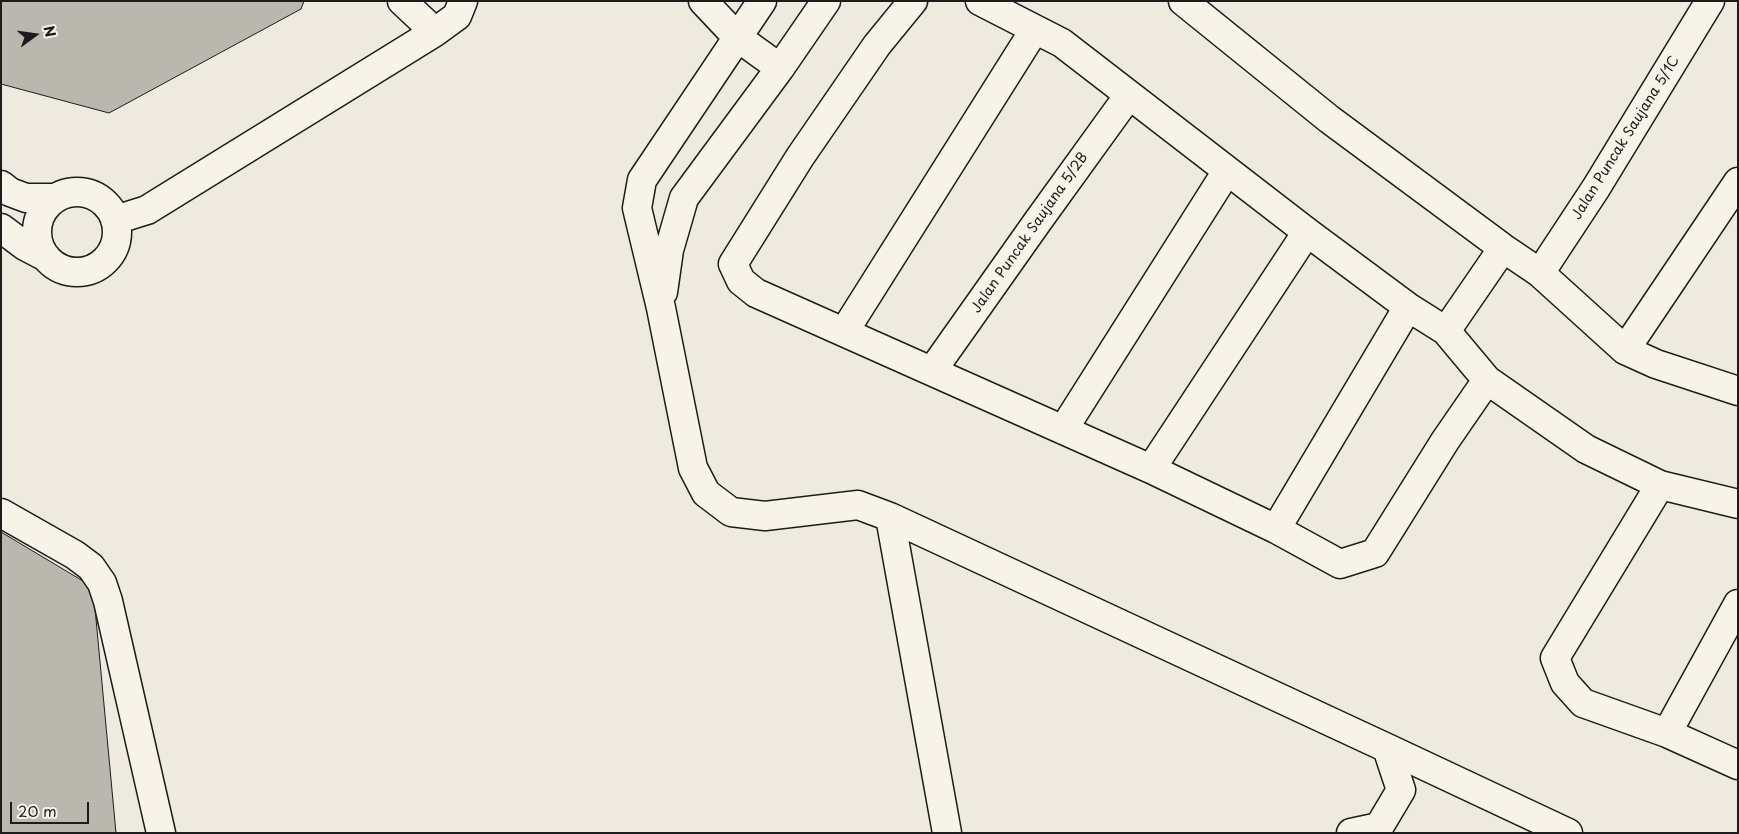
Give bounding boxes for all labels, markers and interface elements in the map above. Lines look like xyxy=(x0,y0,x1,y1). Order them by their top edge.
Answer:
north arrow xyxy=(10,10,60,60)
text: N xyxy=(39,23,62,39)
street label: Jalan Puncak Saujana 5/1C xyxy=(1569,53,1683,223)
street label: Jalan Puncak Saujana 5/2B xyxy=(968,150,1092,316)
scale bar xyxy=(12,792,91,824)
text: 20 m xyxy=(18,799,57,822)

